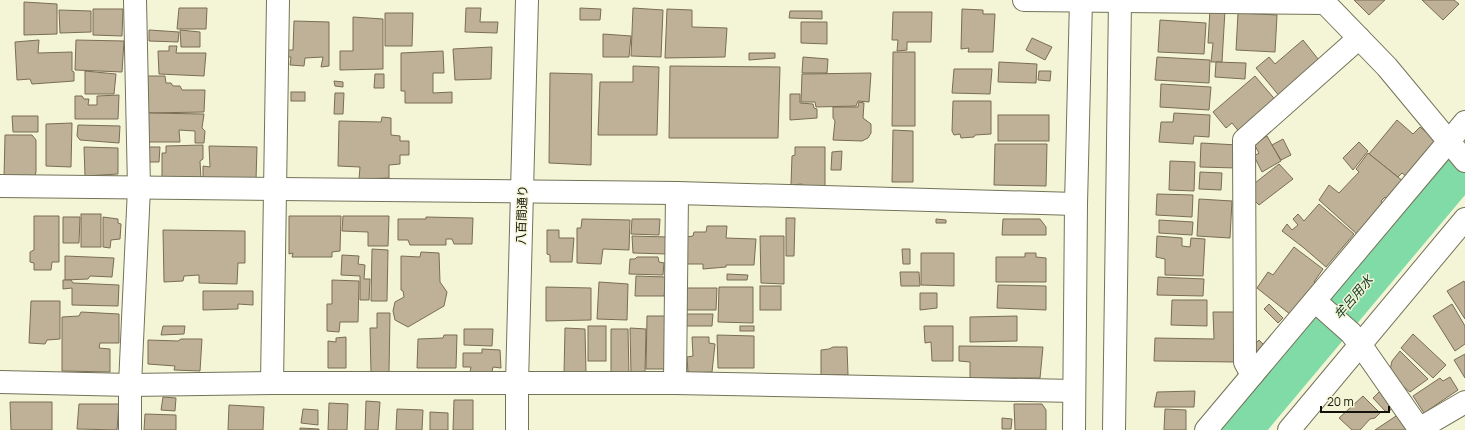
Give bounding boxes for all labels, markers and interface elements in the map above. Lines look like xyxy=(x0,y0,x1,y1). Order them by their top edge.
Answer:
street label: 八百間通り xyxy=(512,185,531,245)
water label: 牟呂用水 xyxy=(1329,270,1378,323)
scale bar xyxy=(1321,388,1389,414)
text: 20 m xyxy=(1327,393,1354,410)

